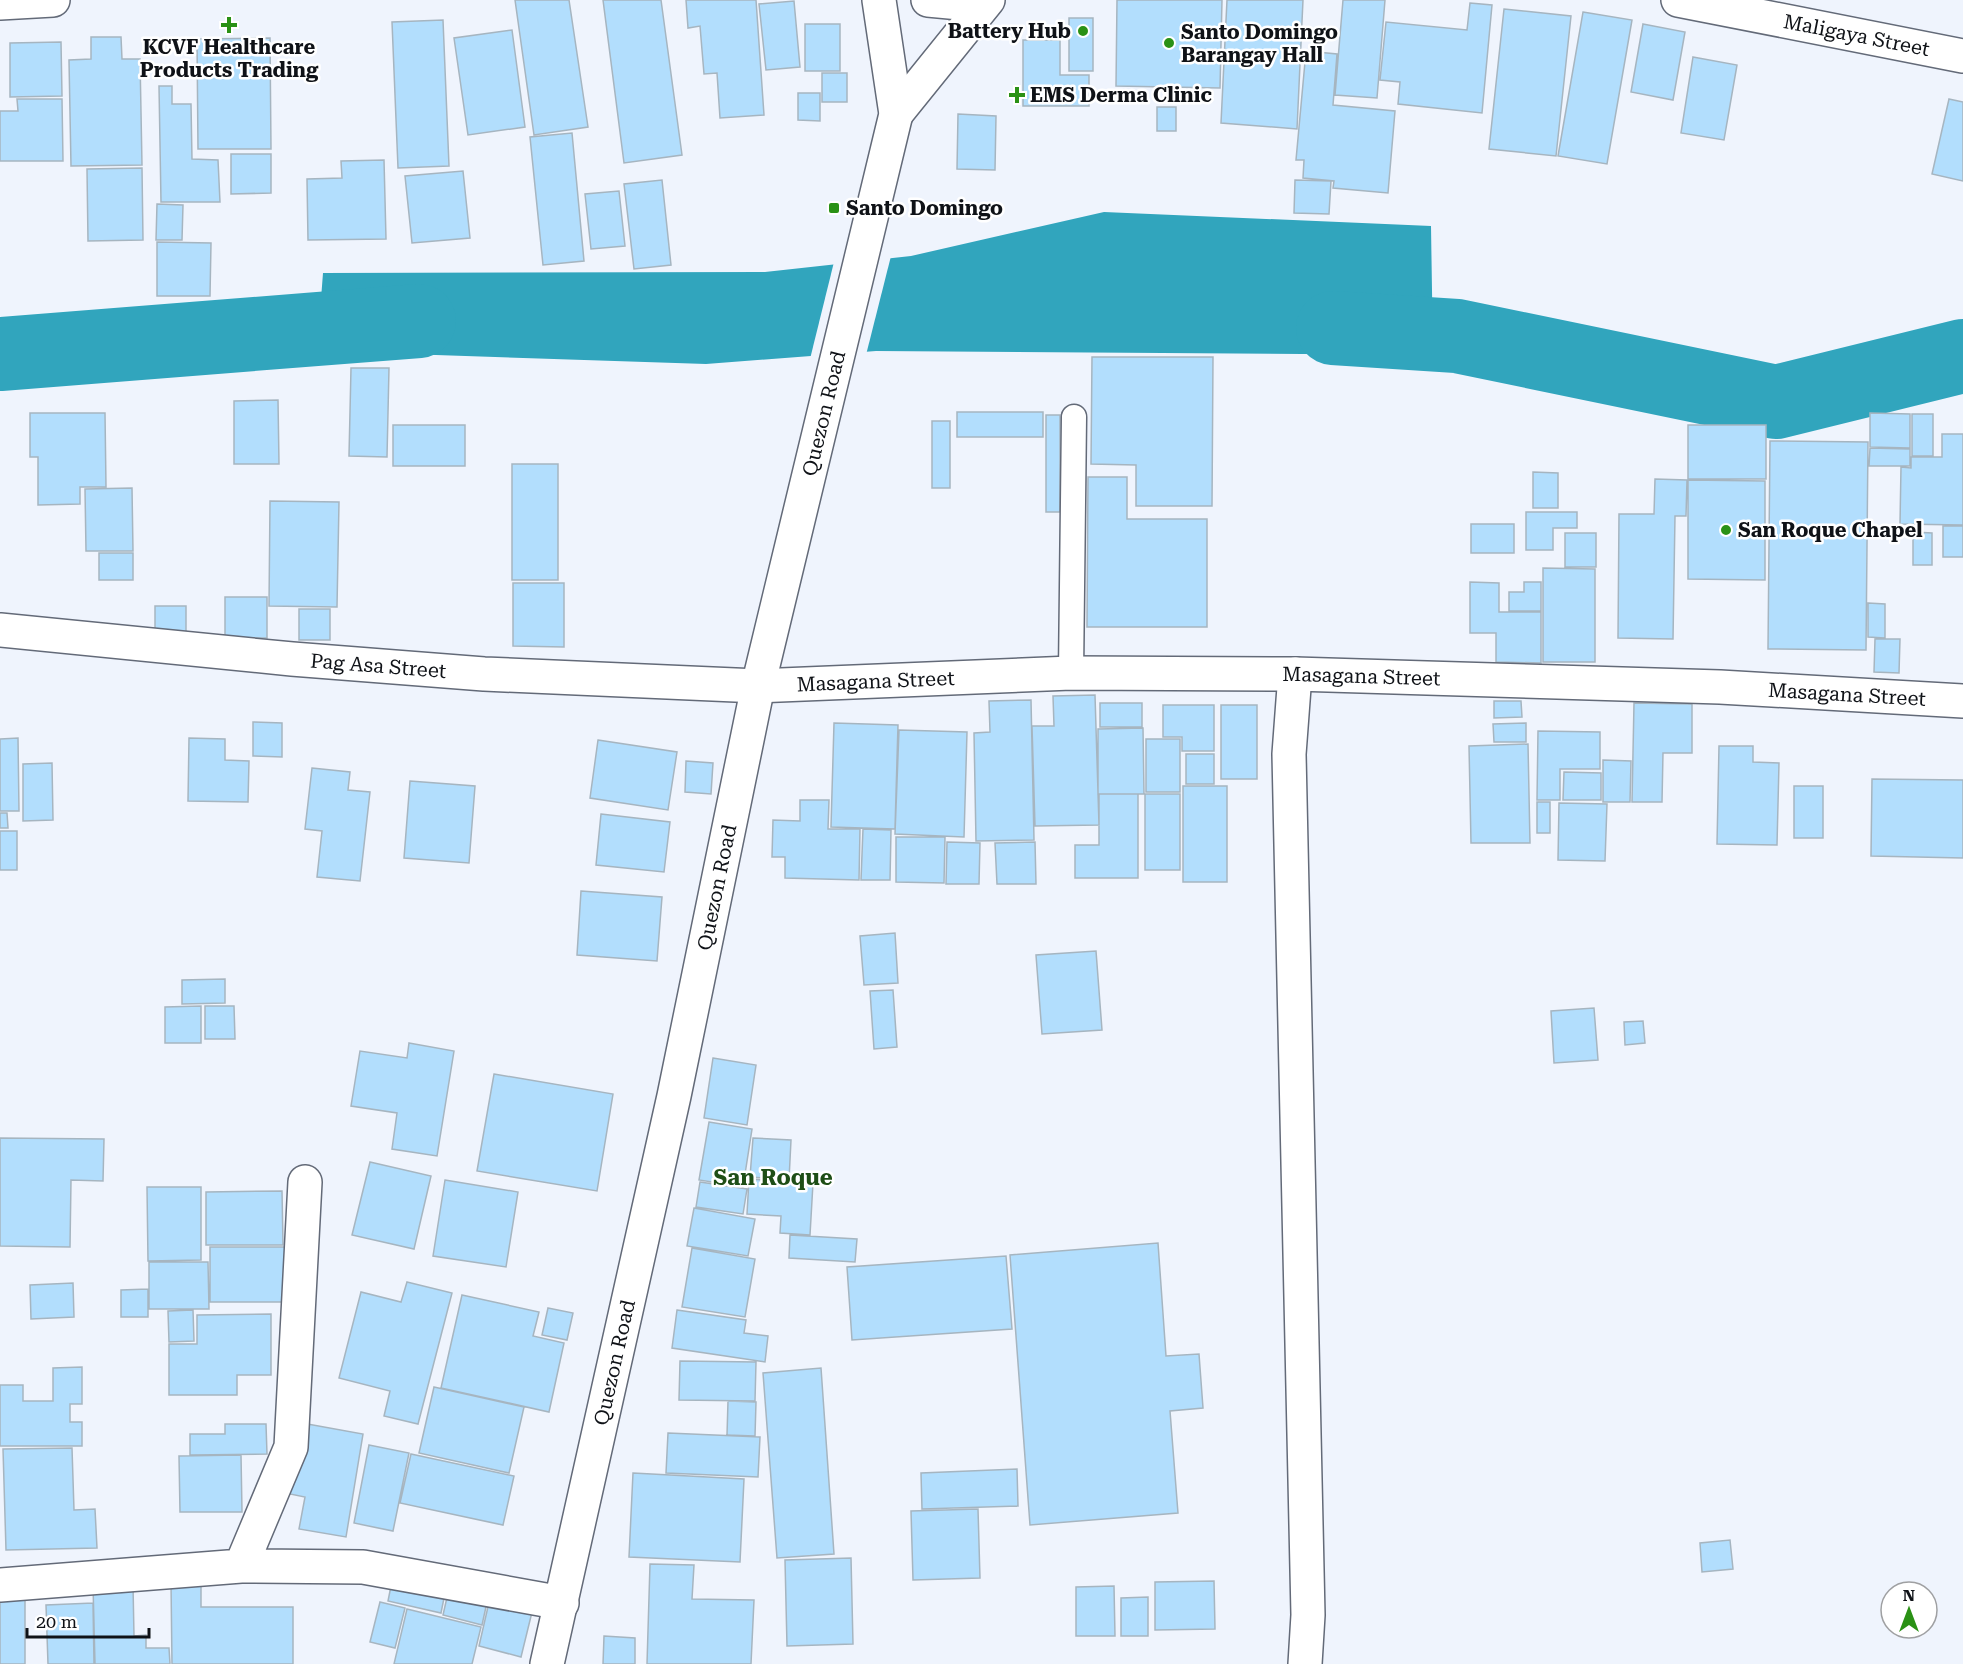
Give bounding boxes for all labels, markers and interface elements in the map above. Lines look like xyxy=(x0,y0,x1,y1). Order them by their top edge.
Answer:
street label: Maligaya Street xyxy=(1781,9,1932,61)
marker: KCVF Healthcare Products Trading xyxy=(222,18,236,32)
place label: Battery Hub xyxy=(948,19,1071,43)
place label: Santo Domingo Barangay Hall xyxy=(1181,20,1338,67)
marker: Battery Hub xyxy=(1076,24,1090,38)
place label: KCVF Healthcare Products Trading xyxy=(140,35,319,82)
marker: Santo Domingo Barangay Hall xyxy=(1162,36,1176,50)
place label: EMS Derma Clinic xyxy=(1030,83,1212,107)
marker: EMS Derma Clinic xyxy=(1008,86,1026,104)
place label: Santo Domingo xyxy=(846,196,1003,220)
marker: Santo Domingo xyxy=(827,201,841,215)
street label: Quezon Road xyxy=(797,348,851,478)
place label: San Roque Chapel xyxy=(1738,518,1923,542)
marker: San Roque Chapel xyxy=(1719,523,1733,537)
street label: Pag Asa Street xyxy=(309,648,448,683)
street label: Masagana Street xyxy=(1282,662,1441,690)
street label: Masagana Street xyxy=(796,666,956,696)
street label: Masagana Street xyxy=(1767,678,1927,711)
street label: Quezon Road xyxy=(692,822,741,953)
district label: San Roque xyxy=(713,1165,833,1190)
street label: Quezon Road xyxy=(589,1297,640,1428)
north arrow xyxy=(1879,1580,1939,1640)
text: N xyxy=(1903,1586,1915,1605)
scale bar xyxy=(27,1601,148,1639)
text: 20 m xyxy=(36,1611,77,1632)

